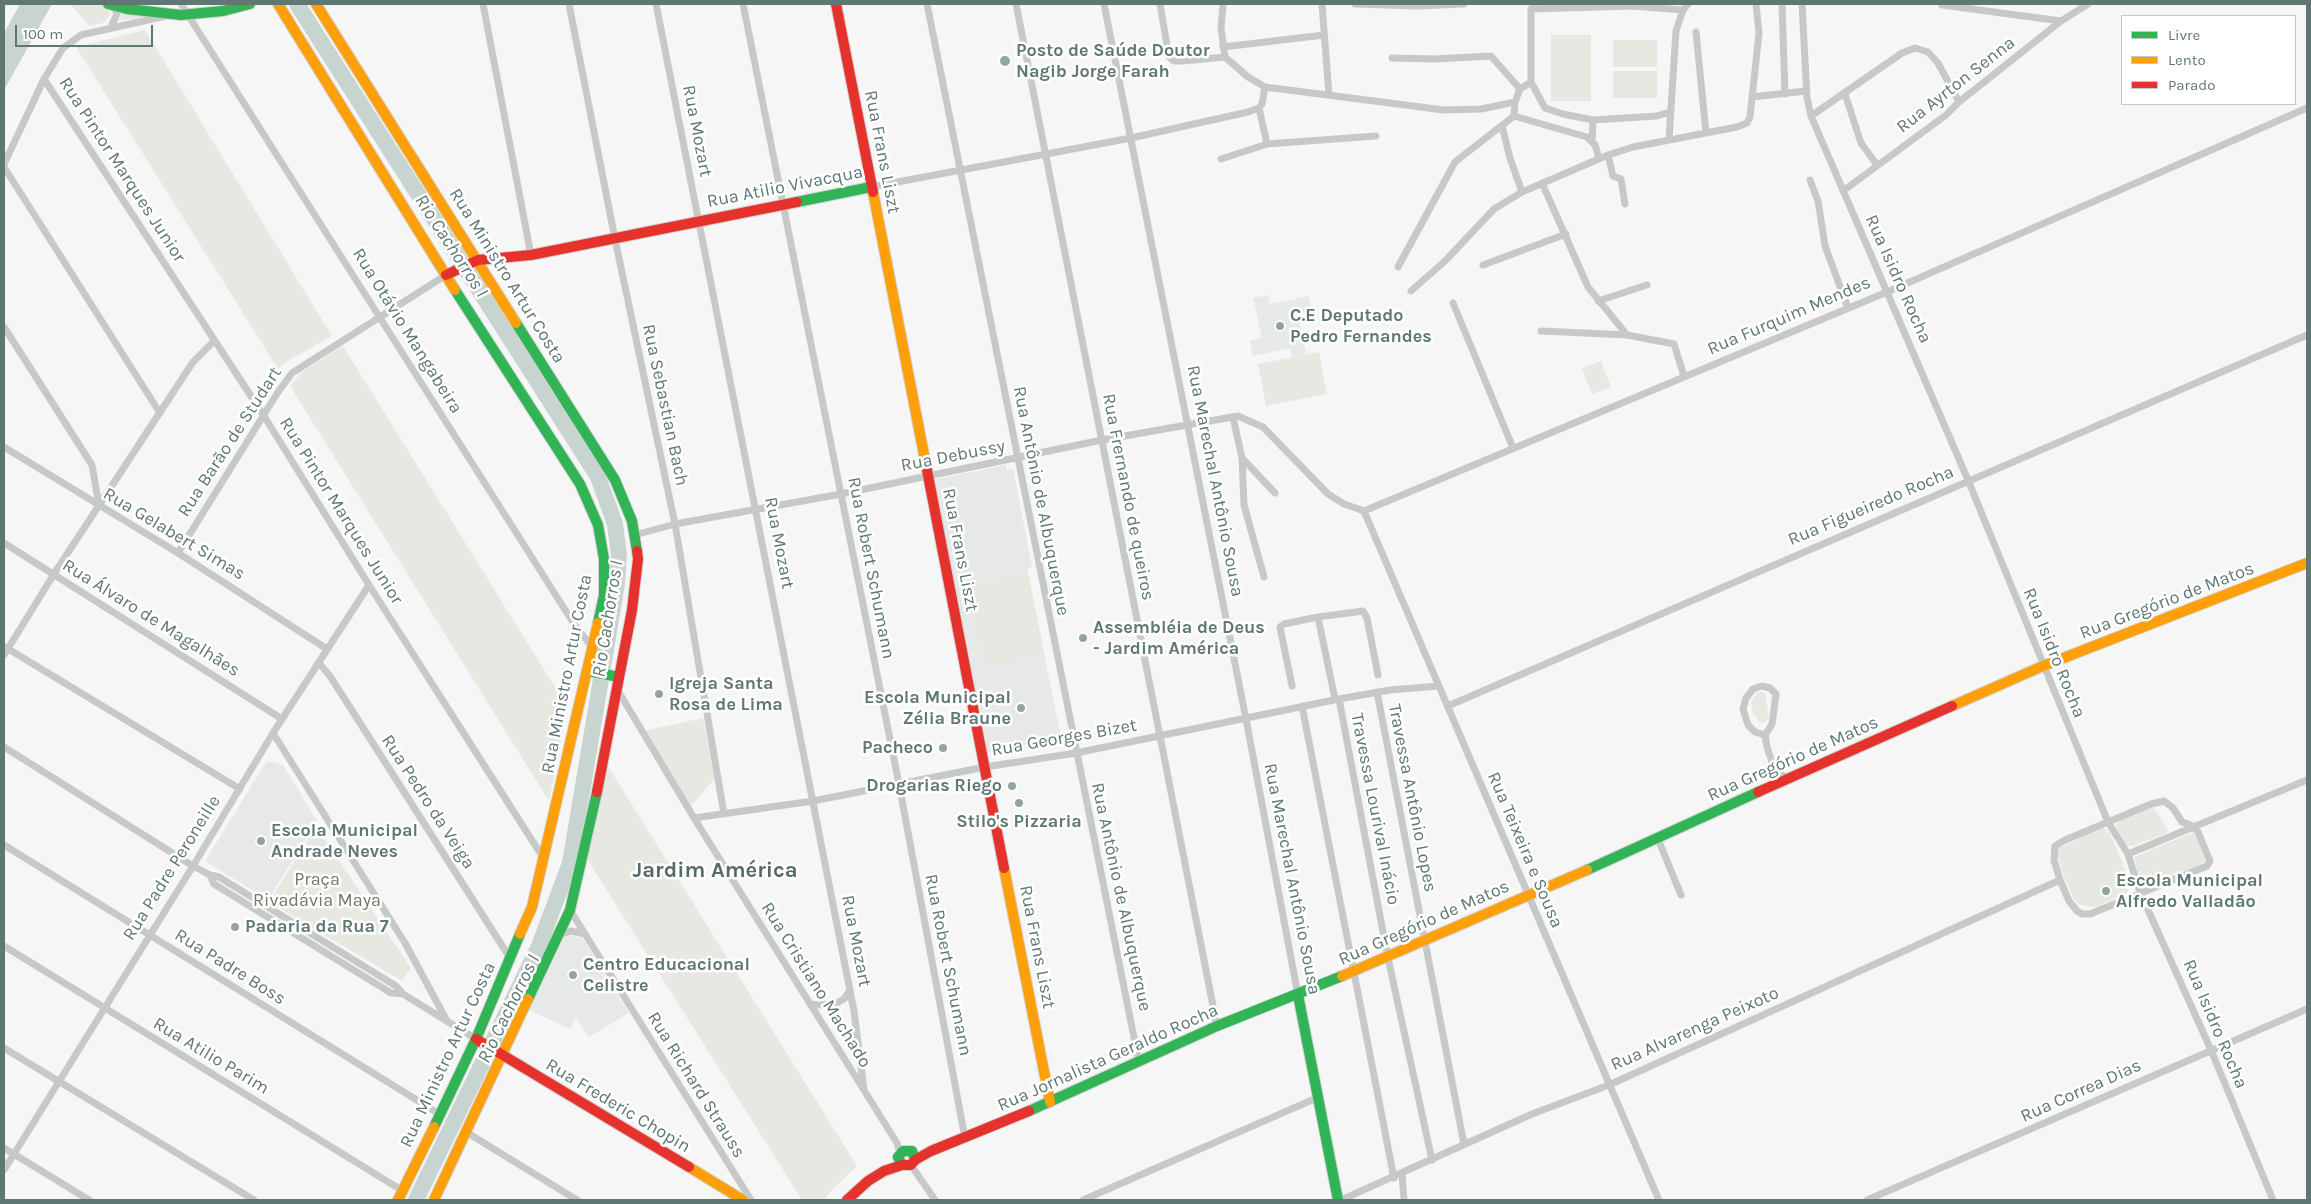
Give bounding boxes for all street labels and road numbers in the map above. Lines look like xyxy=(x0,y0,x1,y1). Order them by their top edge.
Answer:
street label: Rua Ayrton Senna xyxy=(1892,32,2020,138)
street label: Rua Pintor Marques Junior xyxy=(54,73,190,267)
street label: Rua Mozart xyxy=(678,83,716,179)
street label: Rua Frans Liszt xyxy=(859,89,905,215)
street label: Rua Atilio Vivacqua xyxy=(705,161,865,213)
street label: Rua Ministro Artur Costa xyxy=(444,185,570,367)
street label: Rua Isidro Rocha xyxy=(1860,211,1936,347)
street label: Rua Otávio Mangabeira xyxy=(347,244,467,418)
street label: Rua Furquim Mendes xyxy=(1704,272,1874,360)
street label: Rua Sebastian Bach xyxy=(637,322,693,488)
street label: Rua Barão de Studart xyxy=(173,363,287,521)
street label: Rua Marechal Antônio Sousa xyxy=(1182,363,1248,599)
street label: Rua Antônio de Albuquerque xyxy=(1008,384,1074,618)
street label: Rua Frernando de queiros xyxy=(1097,392,1159,602)
street label: Rua Pintor Marques Junior xyxy=(274,413,408,609)
street label: Rua Debussy xyxy=(899,435,1007,477)
street label: Rua Figueiredo Rocha xyxy=(1785,461,1957,551)
street label: Rua Robert Schumann xyxy=(843,475,899,661)
street label: Rua Gelabert Simas xyxy=(99,483,249,585)
street label: Rua Frans Liszt xyxy=(937,487,983,613)
street label: Rua Mozart xyxy=(760,495,798,591)
street label: Rua Álvaro de Magalhães xyxy=(58,555,244,681)
street label: Rua Gregório de Matos xyxy=(2077,558,2257,644)
street label: Rua Ministro Artur Costa xyxy=(537,573,597,775)
street label: Rua Isidro Rocha xyxy=(2018,585,2090,721)
street label: Travessa Antônio Lopes xyxy=(1383,702,1441,894)
street label: Travessa Lourival Inácio xyxy=(1346,711,1404,907)
street label: Rua Gregório de Matos xyxy=(1704,712,1882,806)
street label: Rua Georges Bizet xyxy=(990,715,1138,761)
street label: Rua Pedro da Veiga xyxy=(377,731,479,873)
street label: Rua Marechal Antônio Sousa xyxy=(1259,761,1325,997)
street label: Rua Teixeira e Sousa xyxy=(1482,769,1568,931)
street label: Rua Antônio de Albuquerque xyxy=(1086,781,1156,1013)
street label: Rua Padre Peroneille xyxy=(119,791,225,945)
street label: Rua Robert Schumann xyxy=(920,872,976,1058)
street label: Rua Gregório de Matos xyxy=(1335,876,1513,970)
street label: Rua Frans Liszt xyxy=(1014,884,1060,1010)
street label: Rua Mozart xyxy=(837,893,875,989)
street label: Rua Cristiano Machado xyxy=(756,898,876,1072)
street label: Rua Padre Boss xyxy=(171,924,289,1010)
street label: Rua Isidro Rocha xyxy=(2178,956,2252,1092)
street label: Rua Ministro Artur Costa xyxy=(396,959,500,1151)
street label: Rua Alvarenga Peixoto xyxy=(1608,982,1782,1076)
street label: Rua Jornalista Geraldo Rocha xyxy=(994,999,1222,1117)
street label: Rua Richard Strauss xyxy=(642,1008,750,1162)
street label: Rua Atilio Parim xyxy=(149,1013,273,1099)
street label: Rua Frederic Chopin xyxy=(542,1054,694,1158)
street label: Rua Correa Dias xyxy=(2017,1055,2145,1127)

